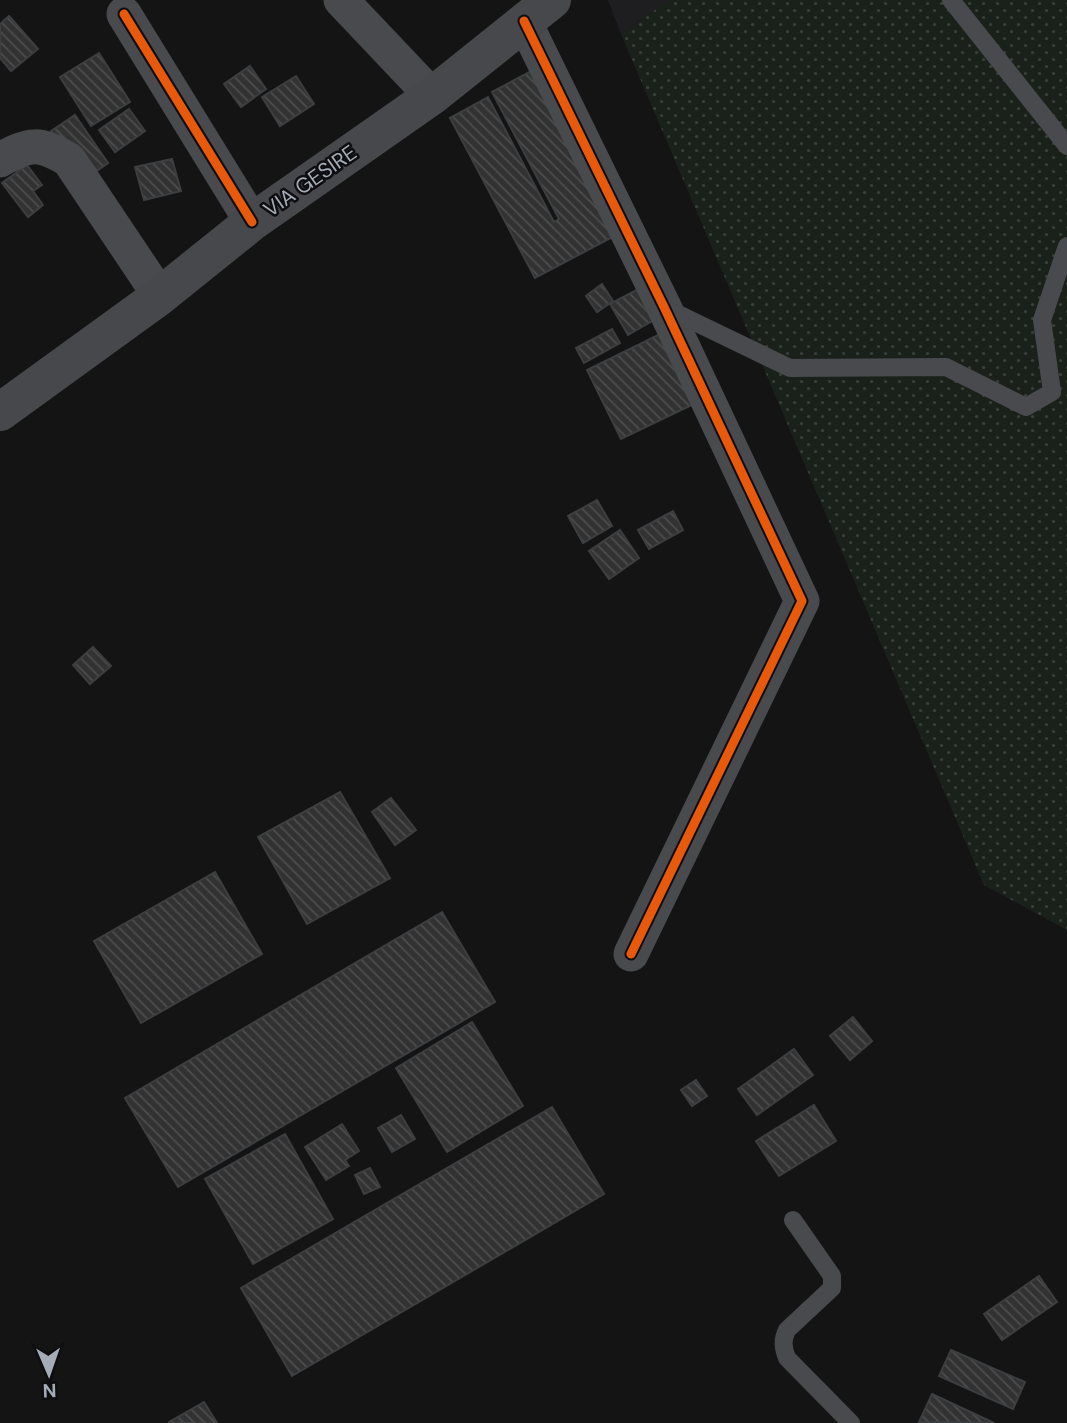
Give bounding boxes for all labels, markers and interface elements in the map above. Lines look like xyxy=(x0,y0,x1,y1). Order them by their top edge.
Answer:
street label: VIA GESIRE xyxy=(258,139,362,223)
north arrow xyxy=(14,1339,84,1409)
text: N xyxy=(42,1378,57,1403)

